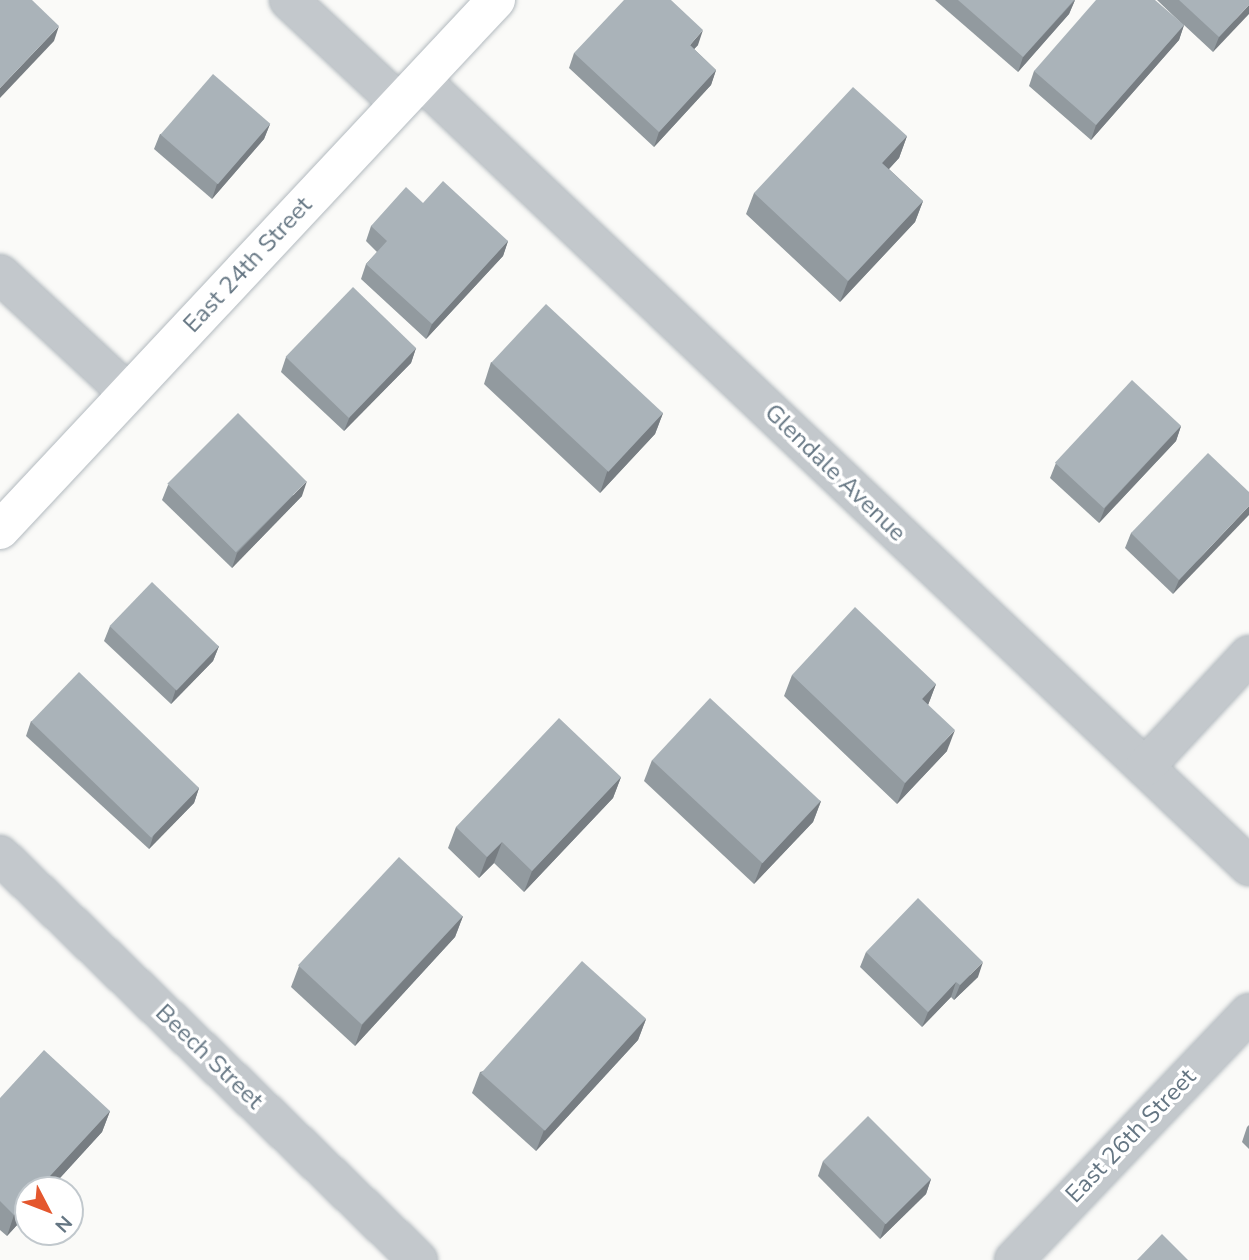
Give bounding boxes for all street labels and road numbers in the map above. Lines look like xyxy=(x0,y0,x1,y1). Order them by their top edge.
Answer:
street label: East 24th Street xyxy=(178,191,318,339)
street label: Glendale Avenue xyxy=(758,398,912,548)
street label: Beech Street xyxy=(149,999,269,1115)
street label: East 26th Street xyxy=(1060,1063,1202,1209)

